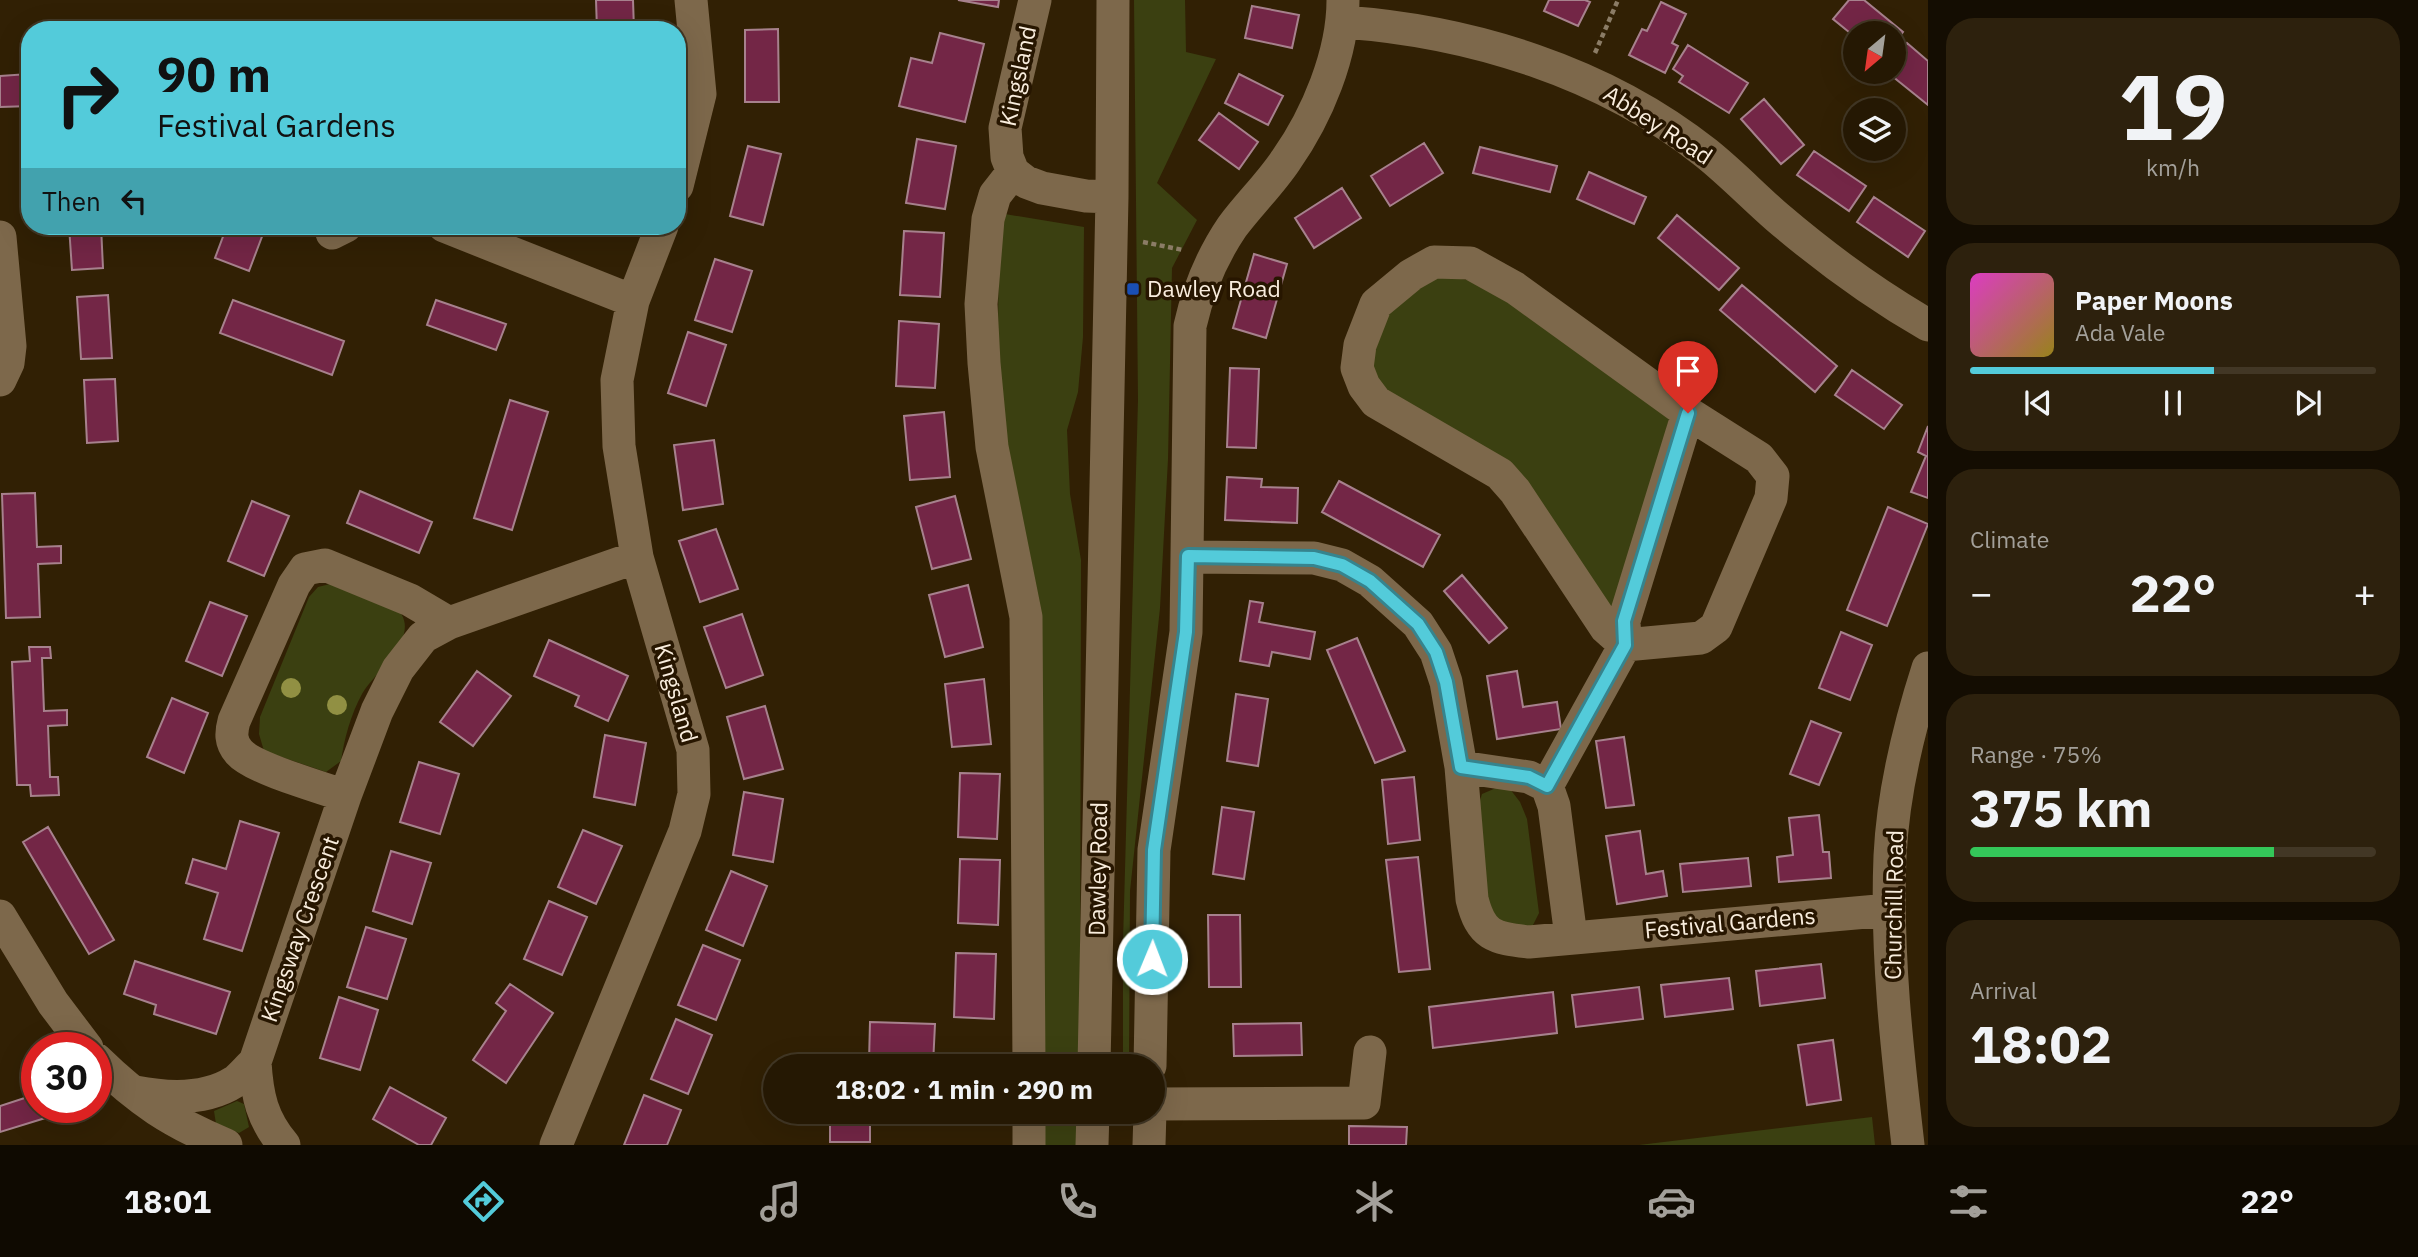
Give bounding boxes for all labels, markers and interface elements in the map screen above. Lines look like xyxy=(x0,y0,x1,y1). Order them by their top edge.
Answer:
north arrow xyxy=(1843,21,1906,84)
map controls xyxy=(1843,21,1906,161)
street label: Kingsland xyxy=(992,23,1042,129)
text: 90 m xyxy=(157,42,271,105)
text: 19 xyxy=(2118,47,2228,165)
icon: right xyxy=(42,49,133,140)
street label: Abbey Road xyxy=(1598,78,1719,170)
button: layers xyxy=(1843,98,1906,161)
text: Festival Gardens xyxy=(157,104,396,146)
text: km/h xyxy=(2146,152,2200,182)
icon: left xyxy=(115,182,153,220)
text: Then xyxy=(42,184,101,218)
place label: Dawley Road xyxy=(1147,273,1281,303)
marker: Dawley Road xyxy=(1125,281,1141,297)
text: Paper Moons xyxy=(2075,283,2233,317)
text: Ada Vale xyxy=(2075,317,2165,347)
pin xyxy=(1658,341,1718,413)
icon: arrive xyxy=(1669,352,1707,390)
icon: previous xyxy=(2019,384,2057,422)
icon: pause xyxy=(2154,384,2192,422)
icon: next xyxy=(2289,384,2327,422)
text: Climate xyxy=(1970,524,2049,554)
text: 22° xyxy=(2130,559,2216,626)
text: − xyxy=(1970,568,1993,617)
text: + xyxy=(2353,568,2376,617)
street label: Kingsland xyxy=(649,640,705,746)
text: Range · 75% xyxy=(1970,739,2102,769)
text: 375 km xyxy=(1970,774,2152,841)
street label: Dawley Road xyxy=(1081,802,1113,936)
street label: Churchill Road xyxy=(1877,830,1909,980)
street label: Kingsway Crescent xyxy=(253,832,345,1026)
street label: Festival Gardens xyxy=(1643,900,1817,944)
position arrow xyxy=(1115,922,1189,996)
text: Arrival xyxy=(1970,975,2037,1005)
text: 18:02 xyxy=(1970,1010,2112,1077)
speed limit sign: 30 xyxy=(21,1032,112,1123)
text: 18:02 · 1 min · 290 m xyxy=(835,1072,1093,1106)
icon: directions xyxy=(459,1177,508,1226)
icon: music xyxy=(756,1177,805,1226)
icon: phone xyxy=(1053,1177,1102,1226)
icon: climate xyxy=(1350,1177,1399,1226)
icon: car xyxy=(1647,1177,1696,1226)
icon: filters xyxy=(1944,1177,1993,1226)
text: 18:01 xyxy=(124,1180,211,1222)
text: 22° xyxy=(2241,1180,2294,1222)

